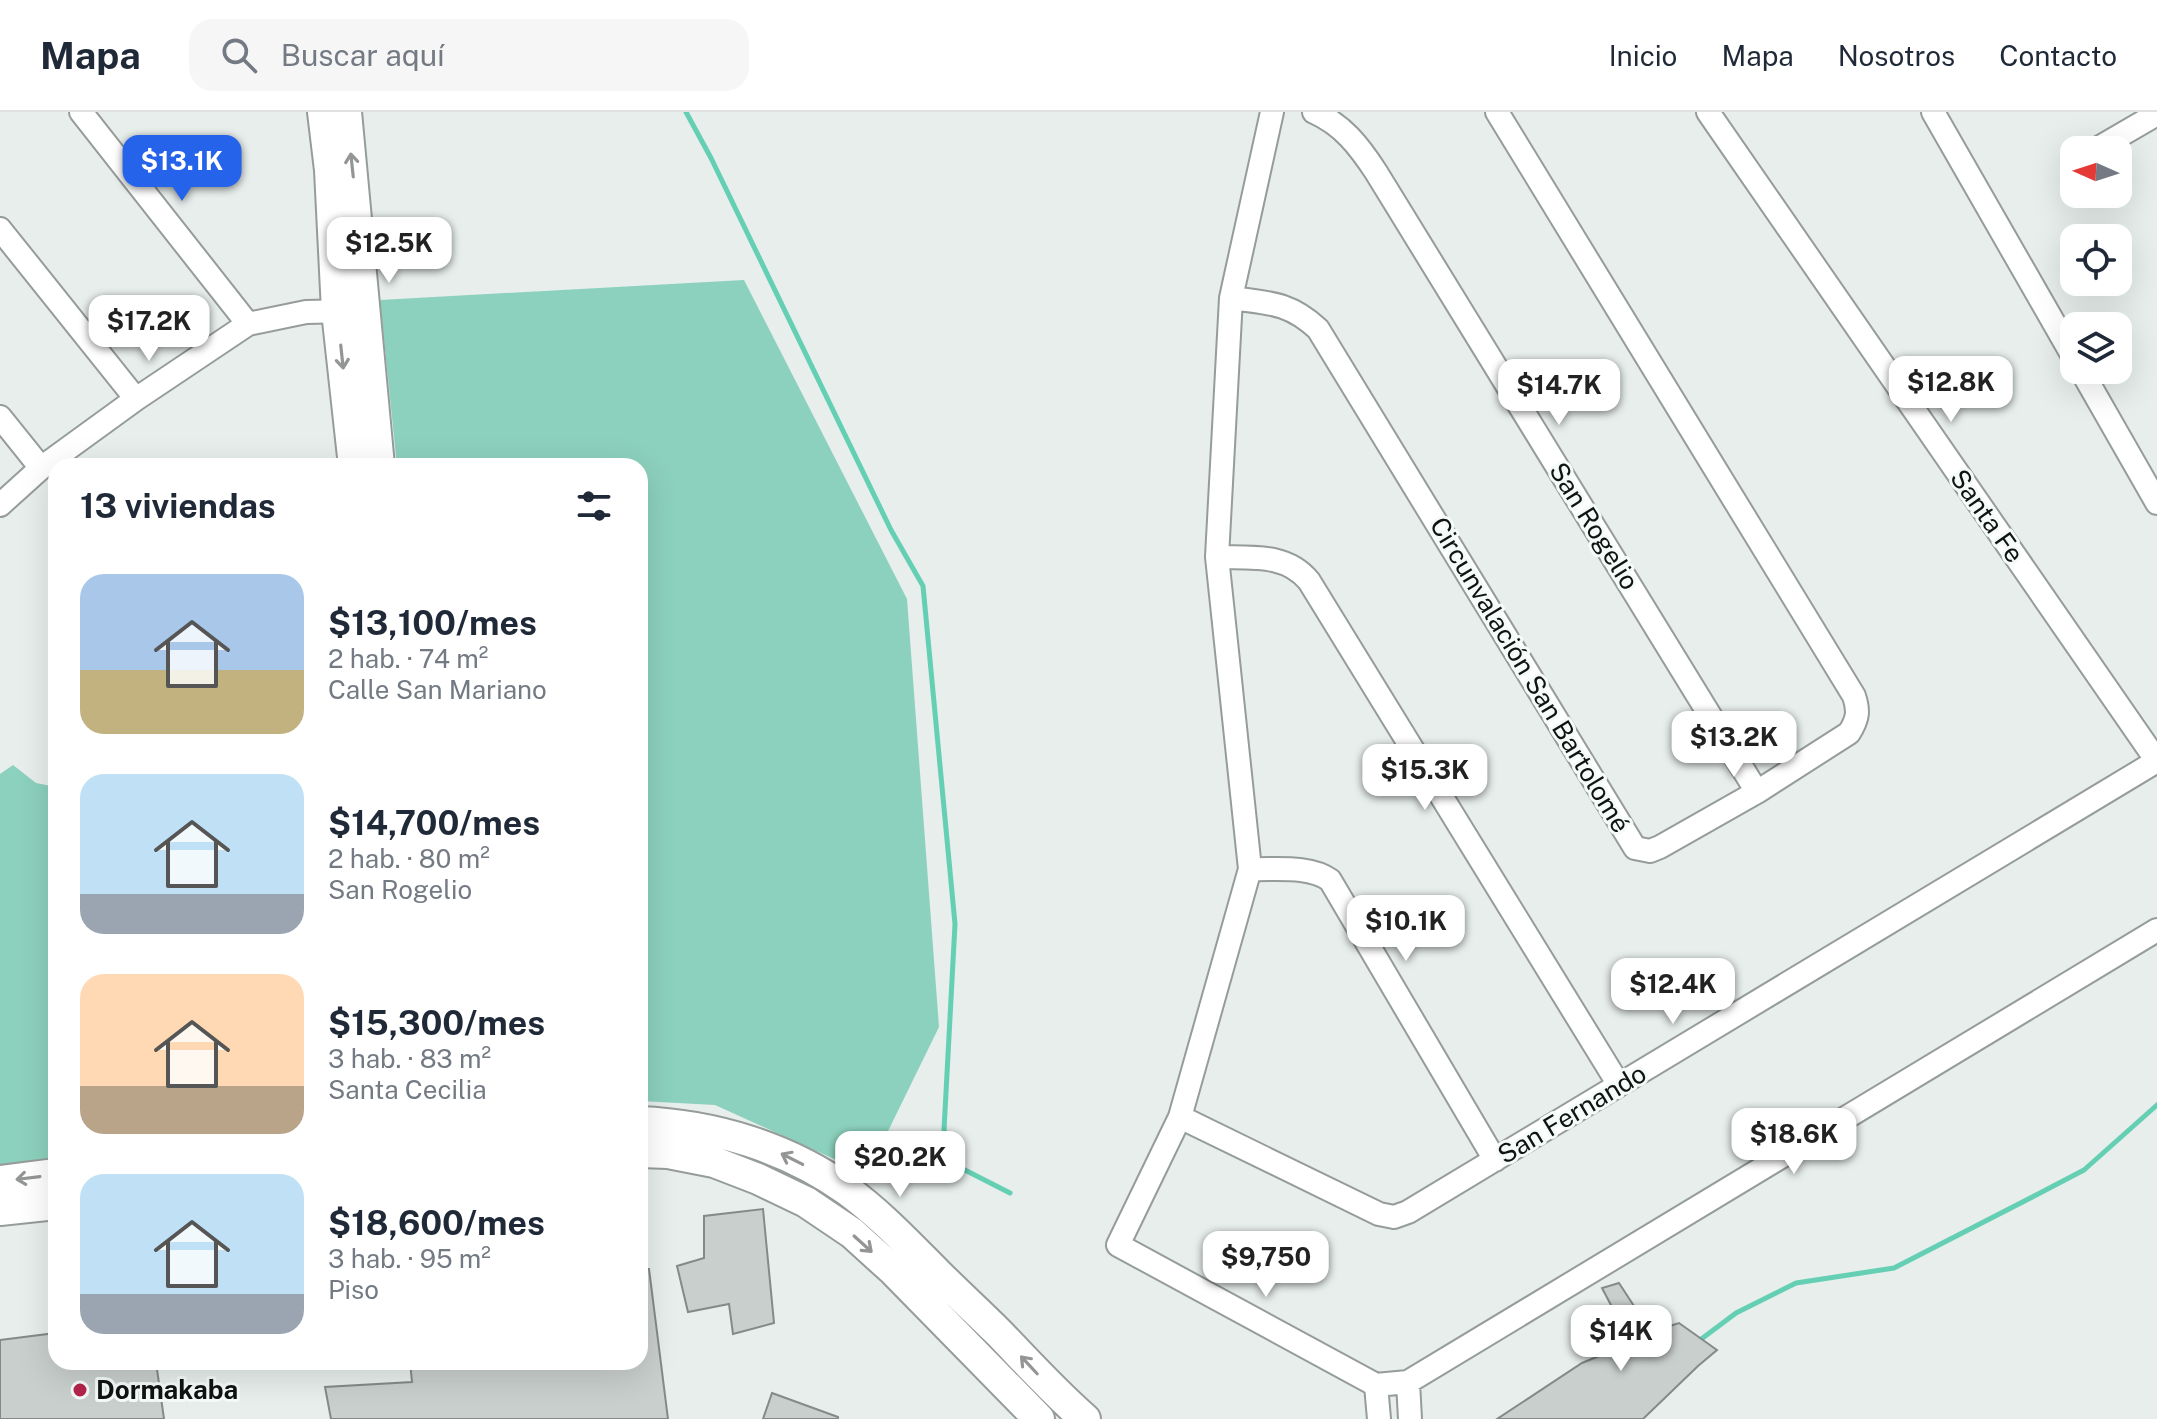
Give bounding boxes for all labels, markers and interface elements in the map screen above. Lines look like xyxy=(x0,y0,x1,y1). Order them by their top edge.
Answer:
search box xyxy=(189,19,749,91)
text: Mapa xyxy=(40,33,141,78)
icon: search xyxy=(217,33,261,77)
text: Buscar aquí xyxy=(281,37,445,73)
text: Inicio xyxy=(1609,39,1677,72)
text: Mapa xyxy=(1721,39,1794,72)
text: Nosotros xyxy=(1838,39,1955,72)
text: Contacto xyxy=(1999,39,2117,72)
pin: $13.1K xyxy=(117,135,247,203)
north arrow xyxy=(2060,136,2132,208)
map controls xyxy=(2060,136,2132,384)
text: $13.1K xyxy=(141,145,223,176)
one-way arrow xyxy=(345,152,360,179)
pin: $12.5K xyxy=(324,217,454,285)
button: locate xyxy=(2060,224,2132,296)
text: $12.5K xyxy=(345,227,433,258)
pin: $17.2K xyxy=(84,295,214,363)
text: $17.2K xyxy=(107,305,191,336)
button: layers xyxy=(2060,312,2132,384)
one-way arrow xyxy=(334,343,349,370)
pin: $12.8K xyxy=(1886,356,2016,424)
pin: $14.7K xyxy=(1494,359,1624,427)
text: $12.8K xyxy=(1907,366,1995,397)
text: $14.7K xyxy=(1516,369,1602,400)
street label: San Rogelio xyxy=(1543,456,1646,595)
street label: Santa Fe xyxy=(1944,463,2031,568)
icon: filters xyxy=(572,484,616,528)
text: 13 viviendas xyxy=(80,486,276,526)
street label: Circunvalación San Bartolomé xyxy=(1424,511,1637,838)
text: $13,100/mes xyxy=(328,603,537,643)
icon: home xyxy=(144,606,240,702)
text: 2 hab. · 74 m² xyxy=(328,643,488,674)
text: Calle San Mariano xyxy=(328,674,547,705)
pin: $13.2K xyxy=(1669,711,1799,779)
text: $13.2K xyxy=(1690,721,1778,752)
pin: $15.3K xyxy=(1360,744,1490,812)
text: $15.3K xyxy=(1380,754,1470,785)
text: $14,700/mes xyxy=(328,803,540,843)
icon: home xyxy=(144,806,240,902)
text: 2 hab. · 80 m² xyxy=(328,843,490,874)
text: San Rogelio xyxy=(328,874,472,905)
pin: $10.1K xyxy=(1341,895,1471,963)
text: $10.1K xyxy=(1365,905,1447,936)
pin: $12.4K xyxy=(1608,958,1738,1026)
text: $12.4K xyxy=(1629,968,1717,999)
text: $15,300/mes xyxy=(328,1003,545,1043)
icon: home xyxy=(144,1006,240,1102)
text: 3 hab. · 83 m² xyxy=(328,1043,491,1074)
street label: San Fernando xyxy=(1492,1057,1652,1170)
text: Santa Cecilia xyxy=(328,1074,487,1105)
pin: $18.6K xyxy=(1729,1108,1859,1176)
text: $18.6K xyxy=(1749,1118,1839,1149)
pin: $20.2K xyxy=(835,1131,965,1199)
text: $20.2K xyxy=(853,1141,947,1172)
one-way arrow xyxy=(781,1150,805,1166)
one-way arrow xyxy=(15,1170,42,1185)
text: $18,600/mes xyxy=(328,1203,545,1243)
icon: home xyxy=(144,1206,240,1302)
pin: $9,750 xyxy=(1201,1231,1331,1299)
one-way arrow xyxy=(853,1234,873,1252)
text: $9,750 xyxy=(1221,1241,1311,1272)
text: 3 hab. · 95 m² xyxy=(328,1243,491,1274)
text: Piso xyxy=(328,1274,379,1305)
pin: $14K xyxy=(1574,1305,1668,1373)
text: $14K xyxy=(1589,1315,1653,1346)
one-way arrow xyxy=(1020,1355,1039,1375)
place label: Dormakaba xyxy=(96,1374,238,1405)
marker: Dormakaba xyxy=(71,1381,89,1399)

